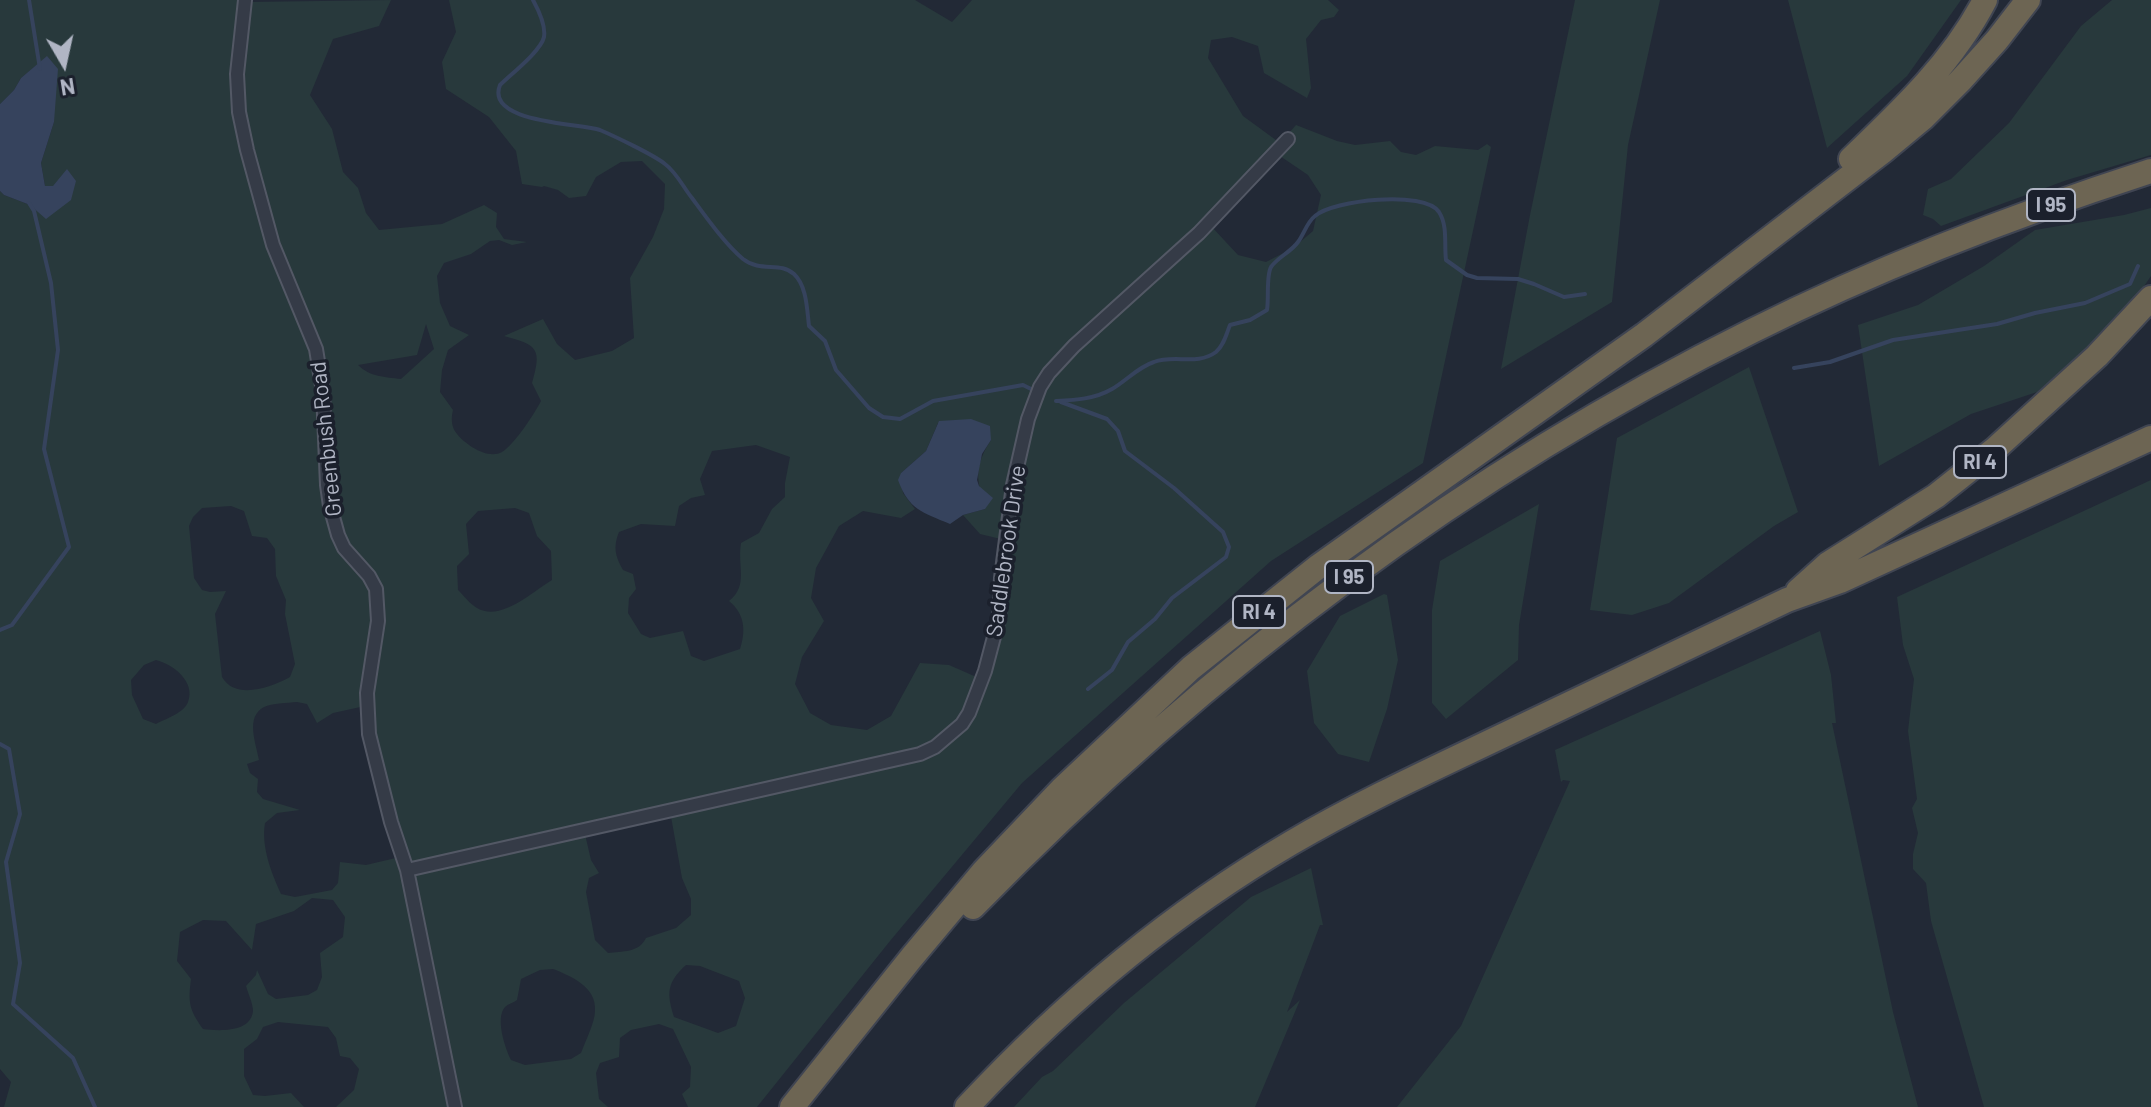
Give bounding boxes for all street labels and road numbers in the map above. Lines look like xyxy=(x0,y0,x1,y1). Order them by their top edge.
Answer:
road number: I 95 xyxy=(2027,189,2075,221)
street label: Greenbush Road xyxy=(305,360,347,518)
road number: RI 4 xyxy=(1954,446,2006,478)
street label: Saddlebrook Drive xyxy=(981,463,1031,639)
road number: I 95 xyxy=(1325,561,1373,593)
road number: RI 4 xyxy=(1233,596,1285,628)

